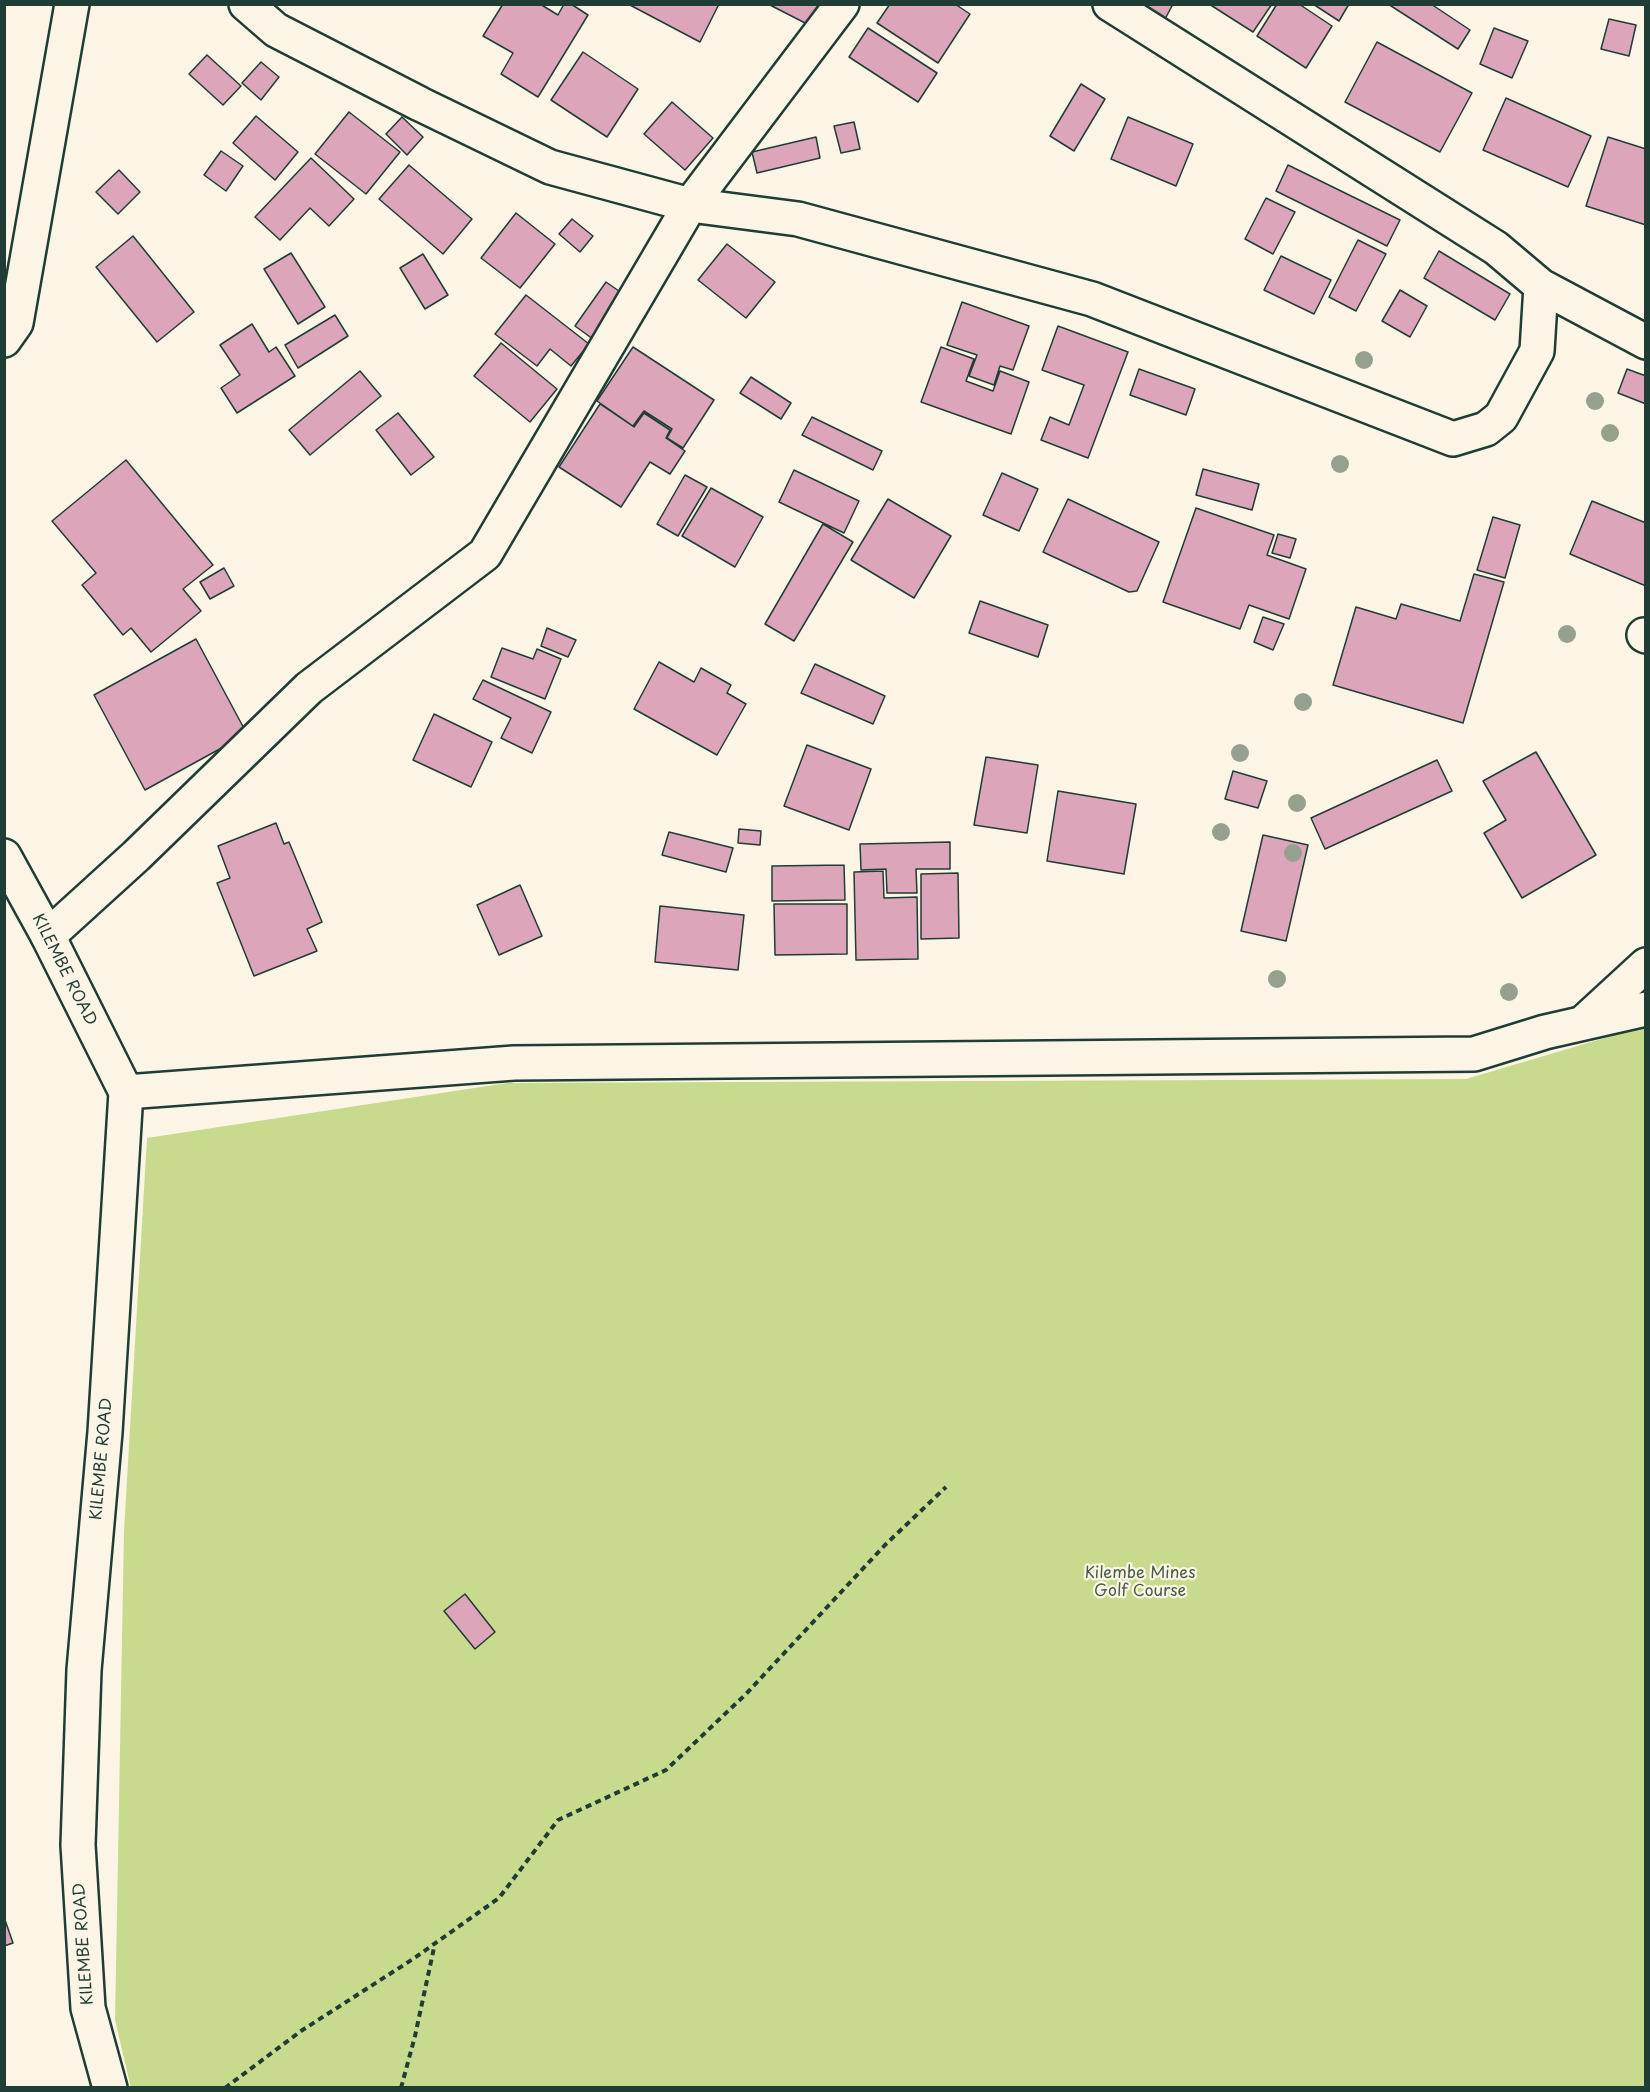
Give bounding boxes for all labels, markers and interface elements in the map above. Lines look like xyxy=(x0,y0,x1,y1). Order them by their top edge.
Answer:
street label: KILEMBE ROAD xyxy=(28,911,100,1029)
street label: KILEMBE ROAD xyxy=(87,1397,117,1521)
park label: Kilembe Mines Golf Course xyxy=(1084,1564,1196,1602)
street label: KILEMBE ROAD xyxy=(70,1882,98,2006)

